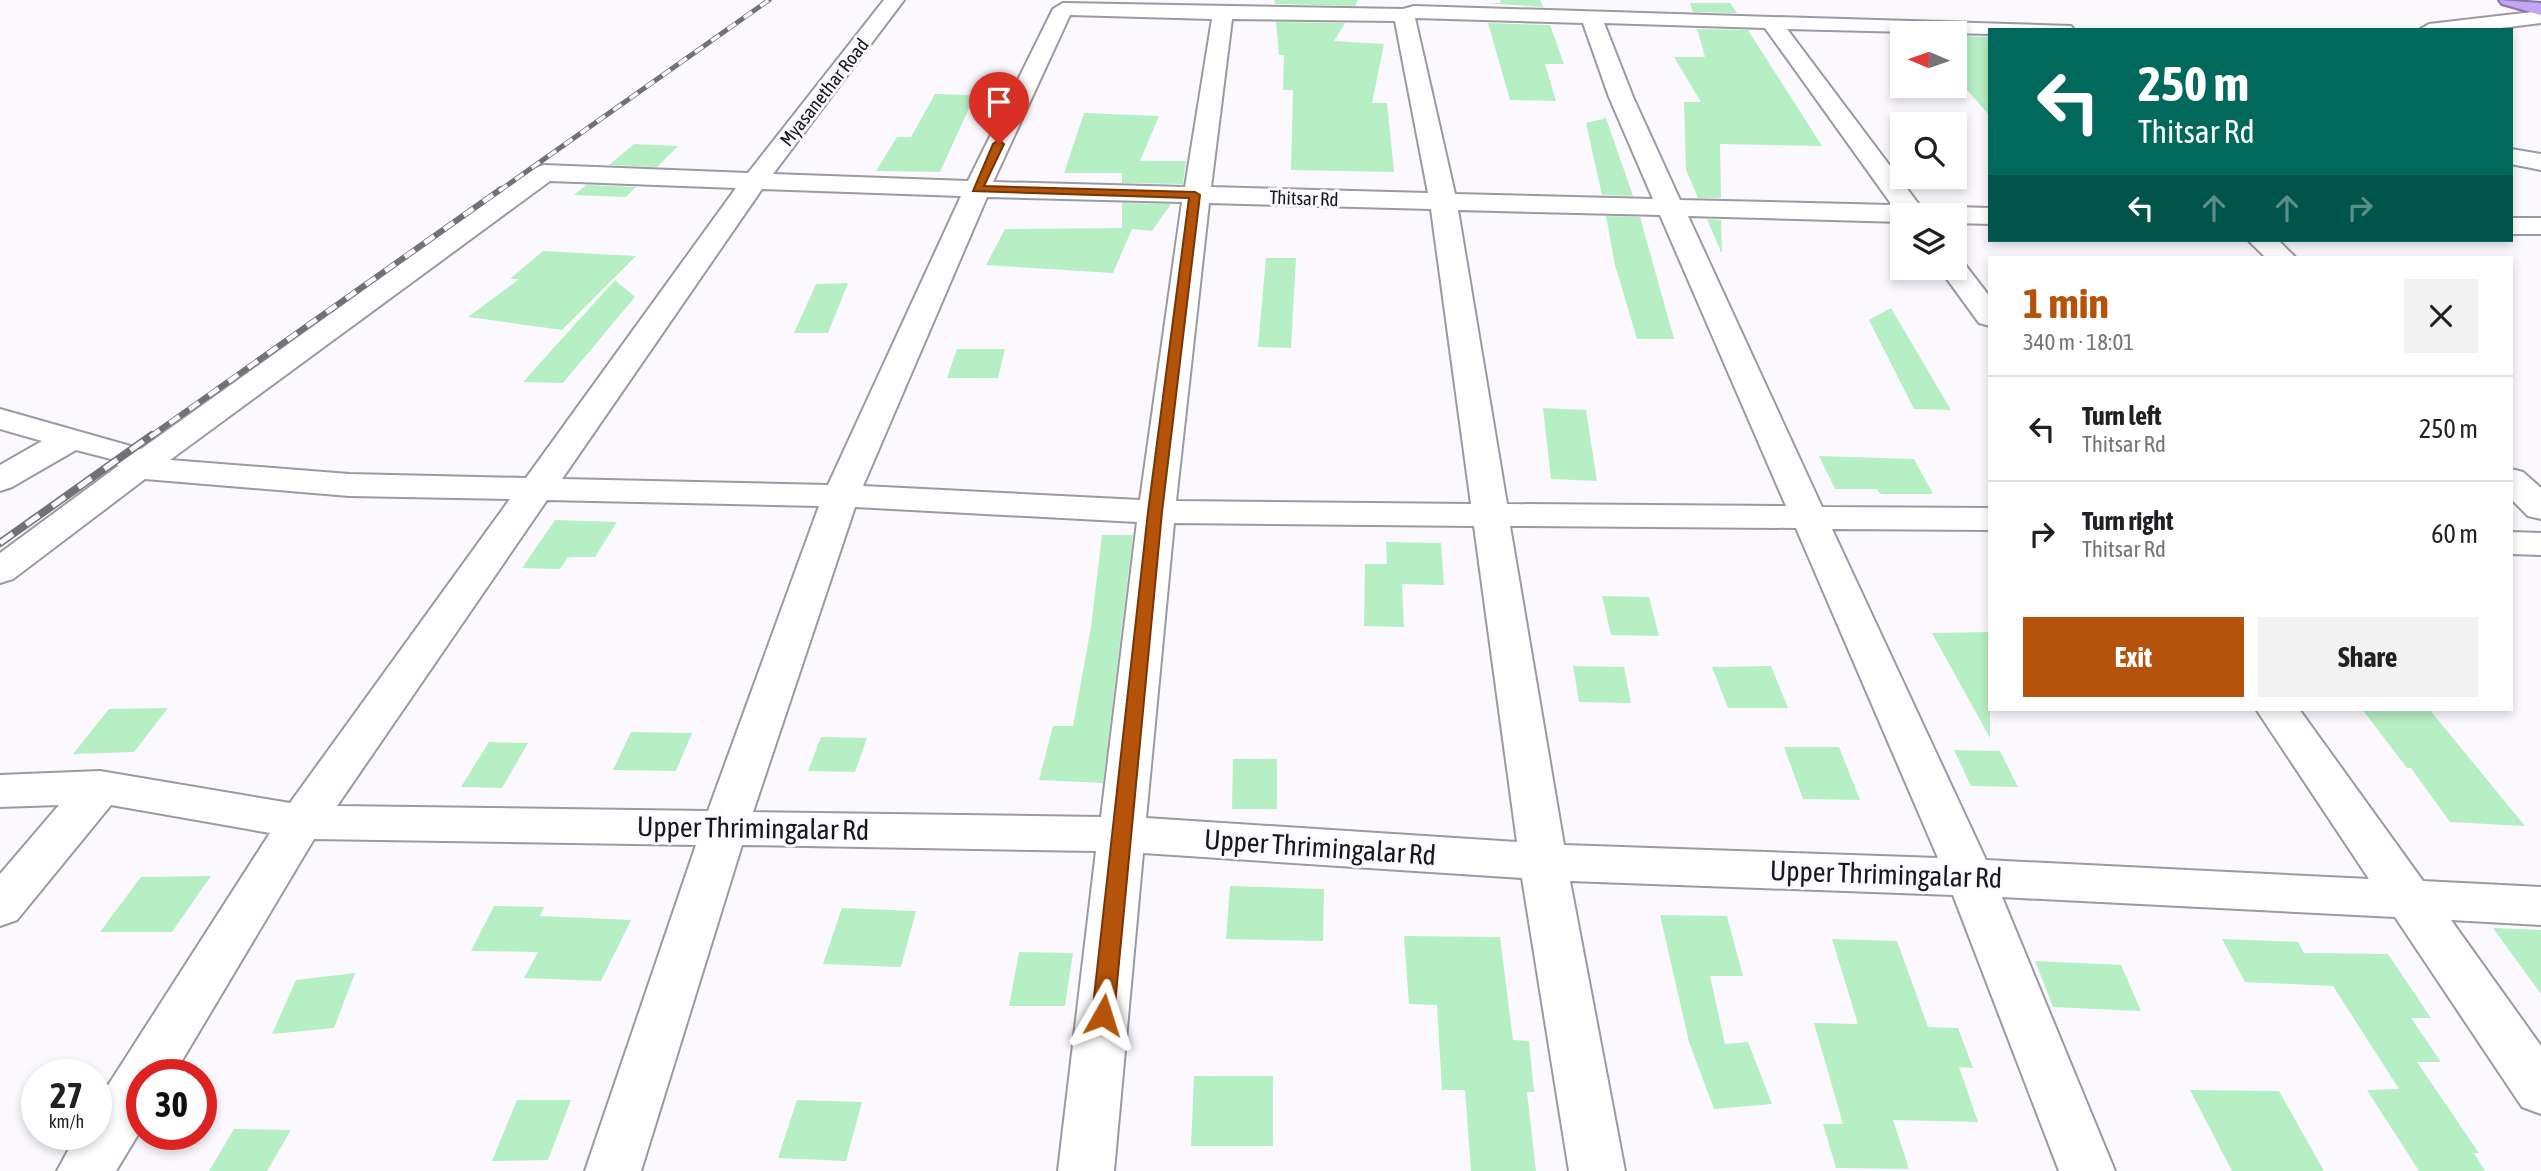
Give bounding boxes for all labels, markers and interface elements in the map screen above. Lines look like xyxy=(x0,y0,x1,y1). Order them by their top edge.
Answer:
north arrow xyxy=(1890,21,1967,98)
map controls xyxy=(1890,21,1967,280)
street label: Myasanethar Road xyxy=(775,34,873,150)
text: 250 m xyxy=(2138,55,2249,111)
icon: left xyxy=(2023,56,2114,147)
pin xyxy=(969,72,1029,144)
icon: arrive xyxy=(980,83,1018,121)
button: search xyxy=(1890,112,1967,189)
text: Thitsar Rd xyxy=(2138,113,2255,150)
street label: Thitsar Rd xyxy=(1269,186,1339,210)
icon: left xyxy=(2122,189,2160,227)
icon: ahead xyxy=(2195,189,2233,227)
icon: ahead xyxy=(2268,189,2306,227)
icon: right xyxy=(2341,189,2379,227)
button: layers xyxy=(1890,203,1967,280)
text: 1 min xyxy=(2023,279,2109,327)
button: close xyxy=(2404,279,2478,353)
text: 340 m · 18:01 xyxy=(2023,329,2134,355)
text: Turn left xyxy=(2082,401,2162,431)
icon: left xyxy=(2023,410,2061,448)
text: 250 m xyxy=(2419,414,2478,444)
text: Thitsar Rd xyxy=(2082,431,2166,457)
text: Turn right xyxy=(2082,506,2173,536)
icon: right xyxy=(2023,515,2061,553)
text: 60 m xyxy=(2431,519,2478,549)
text: Thitsar Rd xyxy=(2082,536,2166,562)
button: Exit xyxy=(2023,617,2244,697)
button: Share xyxy=(2258,617,2478,697)
street label: Upper Thrimingalar Rd xyxy=(637,810,869,846)
street label: Upper Thrimingalar Rd xyxy=(1203,823,1437,871)
street label: Upper Thrimingalar Rd xyxy=(1769,854,2003,894)
position arrow xyxy=(1066,978,1140,1052)
speed limit sign: 30 xyxy=(126,1059,217,1150)
text: 27 xyxy=(50,1075,83,1115)
text: km/h xyxy=(49,1111,84,1132)

